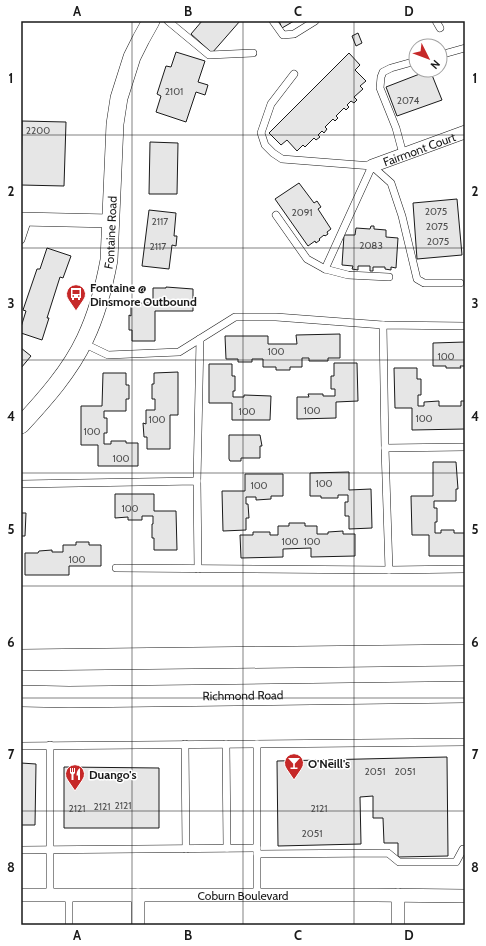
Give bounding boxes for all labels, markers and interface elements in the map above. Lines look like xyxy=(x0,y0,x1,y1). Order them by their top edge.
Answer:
text: A xyxy=(73,3,82,19)
text: B xyxy=(184,3,192,19)
text: C xyxy=(294,3,302,19)
text: D xyxy=(404,3,414,19)
north arrow xyxy=(408,38,448,78)
text: N xyxy=(428,57,443,72)
text: 1 xyxy=(9,70,13,86)
text: 1 xyxy=(473,70,477,86)
house number: 2101 xyxy=(165,85,183,98)
house number: 2074 xyxy=(397,94,420,107)
house number: 2200 xyxy=(26,124,50,137)
street label: Fairmont Court xyxy=(381,129,457,169)
text: 2 xyxy=(8,183,15,199)
text: 2 xyxy=(472,183,479,199)
street label: Fontaine Road xyxy=(100,196,119,270)
house number: 2075 xyxy=(425,205,447,218)
house number: 2091 xyxy=(291,206,313,219)
house number: 2117 xyxy=(152,215,168,228)
house number: 2075 xyxy=(426,220,448,233)
house number: 2075 xyxy=(427,235,449,248)
house number: 2083 xyxy=(359,239,383,252)
house number: 2117 xyxy=(150,240,166,253)
place label: Fontaine @ Dinsmore Outbound xyxy=(90,280,197,309)
bus stop icon: Fontaine @ Dinsmore Outbound xyxy=(65,283,87,311)
text: 3 xyxy=(7,295,15,311)
text: 3 xyxy=(471,295,479,311)
house number: 100 xyxy=(267,345,285,358)
house number: 100 xyxy=(437,350,455,363)
house number: 100 xyxy=(303,404,321,417)
house number: 100 xyxy=(238,405,256,418)
text: 4 xyxy=(7,408,15,424)
text: 4 xyxy=(471,408,479,424)
house number: 100 xyxy=(415,412,433,425)
house number: 100 xyxy=(148,413,166,426)
house number: 100 xyxy=(83,425,101,438)
house number: 100 xyxy=(112,452,130,465)
house number: 100 xyxy=(315,477,333,490)
house number: 100 xyxy=(250,479,268,492)
house number: 100 xyxy=(121,502,139,515)
text: 5 xyxy=(8,521,15,537)
text: 5 xyxy=(472,521,479,537)
house number: 100 xyxy=(281,535,299,548)
house number: 100 xyxy=(303,535,321,548)
house number: 100 xyxy=(68,553,86,566)
text: 6 xyxy=(7,634,15,650)
text: 6 xyxy=(471,634,479,650)
street label: Richmond Road xyxy=(202,687,284,703)
text: 7 xyxy=(8,746,15,762)
text: 7 xyxy=(472,746,479,762)
bar icon: O'Neill's xyxy=(283,752,305,780)
place label: O'Neill's xyxy=(308,756,350,771)
restaurant icon: Duango's xyxy=(64,763,86,791)
house number: 2051 xyxy=(365,765,385,778)
house number: 2051 xyxy=(395,765,415,778)
place label: Duango's xyxy=(89,767,137,782)
house number: 2121 xyxy=(114,799,132,812)
house number: 2121 xyxy=(93,800,111,813)
house number: 2121 xyxy=(68,802,86,815)
house number: 2121 xyxy=(310,802,328,815)
house number: 2051 xyxy=(302,827,322,840)
text: 8 xyxy=(7,859,15,875)
text: 8 xyxy=(471,859,479,875)
street label: Coburn Boulevard xyxy=(198,888,288,903)
text: A xyxy=(73,927,82,943)
text: B xyxy=(184,927,192,943)
text: C xyxy=(294,927,302,943)
text: D xyxy=(404,927,414,943)

